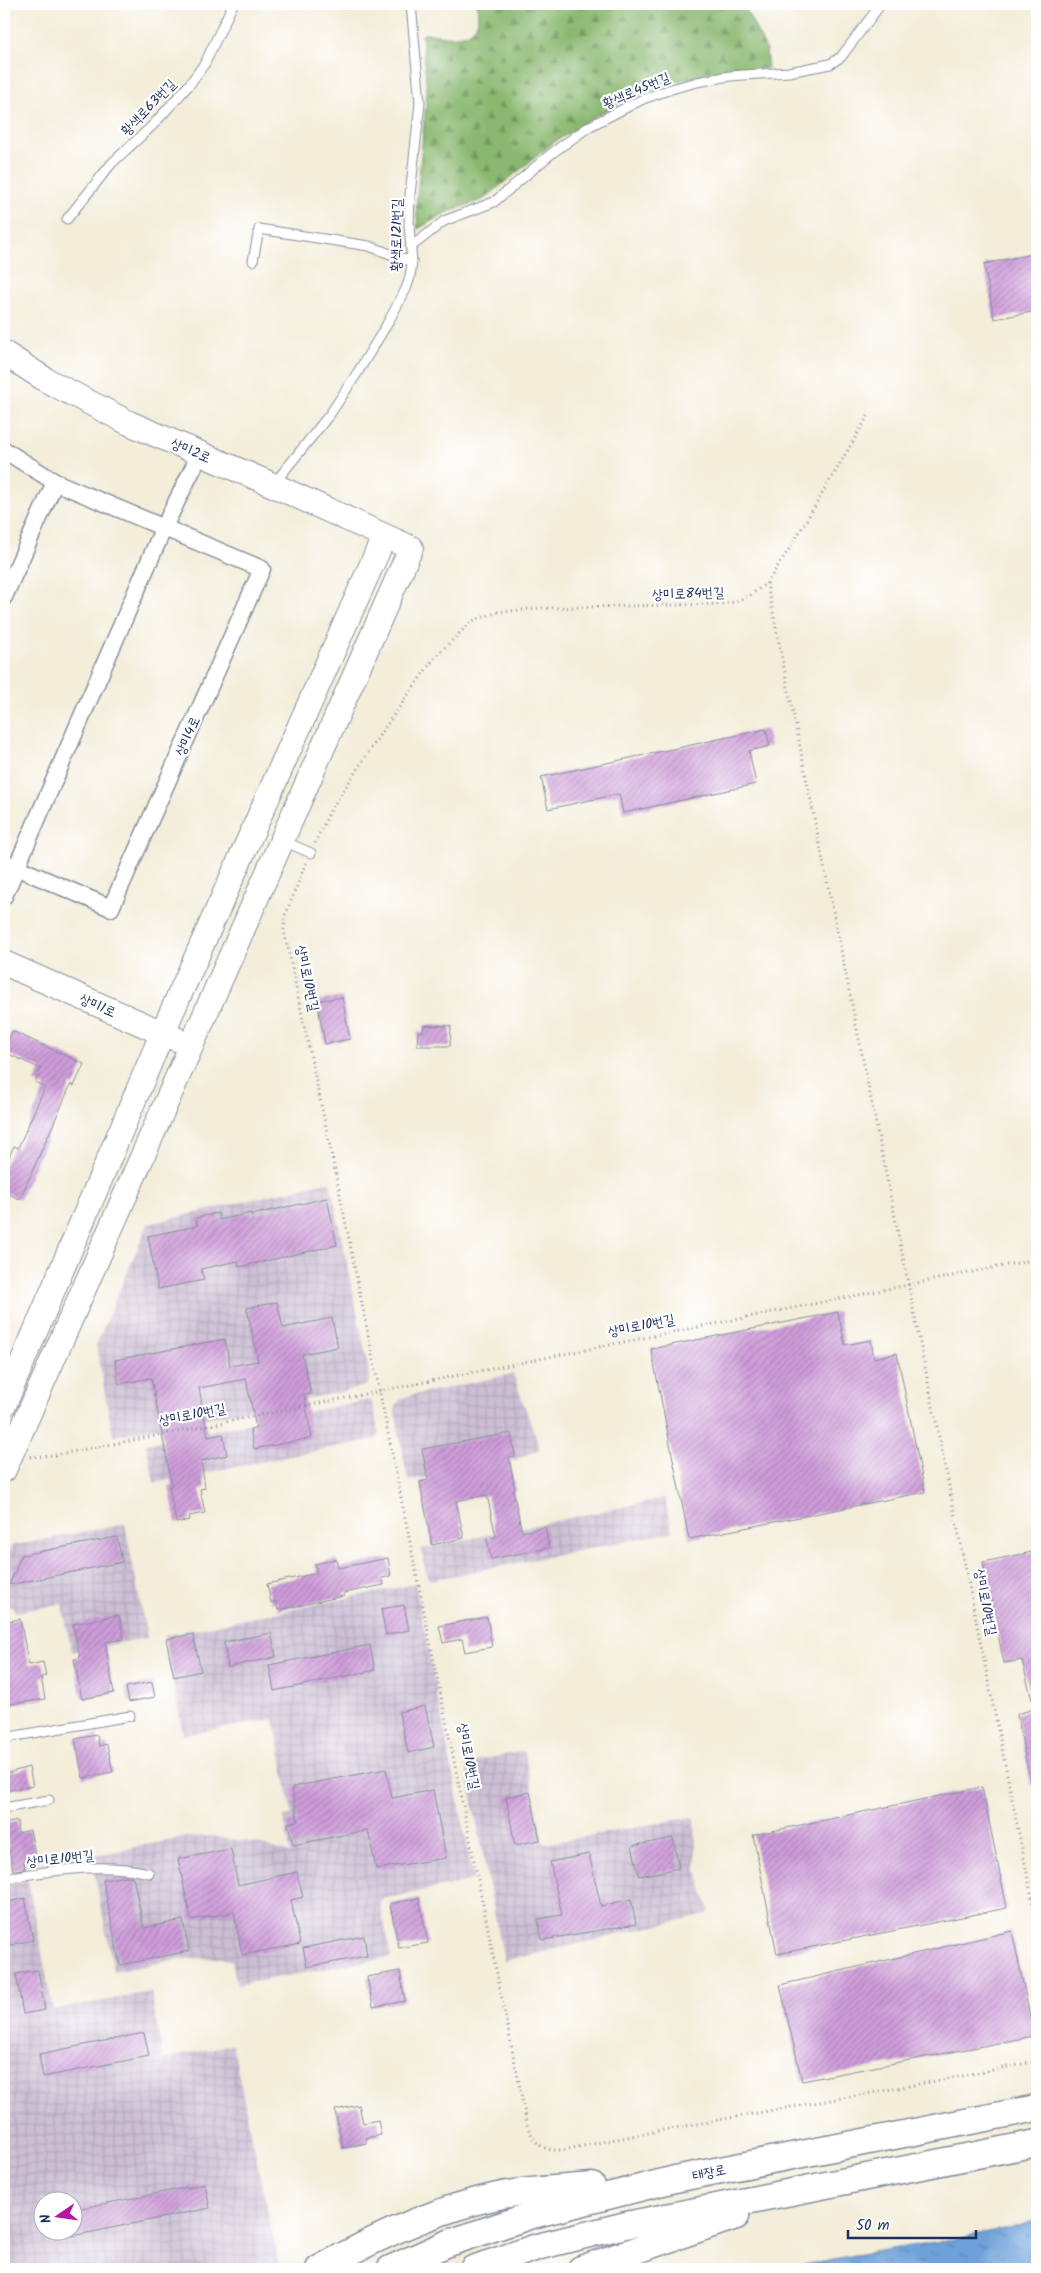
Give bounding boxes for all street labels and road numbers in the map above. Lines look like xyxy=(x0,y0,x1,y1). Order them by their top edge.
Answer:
street label: 황색로45번길 xyxy=(599,67,674,115)
street label: 황색로63번길 xyxy=(116,74,182,141)
street label: 황색로121번길 xyxy=(385,197,409,272)
street label: 상미2로 xyxy=(167,433,214,469)
street label: 상미로84번길 xyxy=(651,582,725,606)
street label: 상미4로 xyxy=(169,713,206,760)
street label: 상미로10번길 xyxy=(289,943,325,1014)
street label: 상미1로 xyxy=(76,988,120,1024)
street label: 상미로10번길 xyxy=(606,1309,677,1343)
street label: 상미로10번길 xyxy=(157,1398,228,1432)
street label: 상미로10번길 xyxy=(968,1567,1002,1638)
street label: 상미로10번길 xyxy=(451,1721,485,1792)
street label: 상미로10번길 xyxy=(25,1844,96,1873)
street label: 태장로 xyxy=(691,2159,728,2187)

